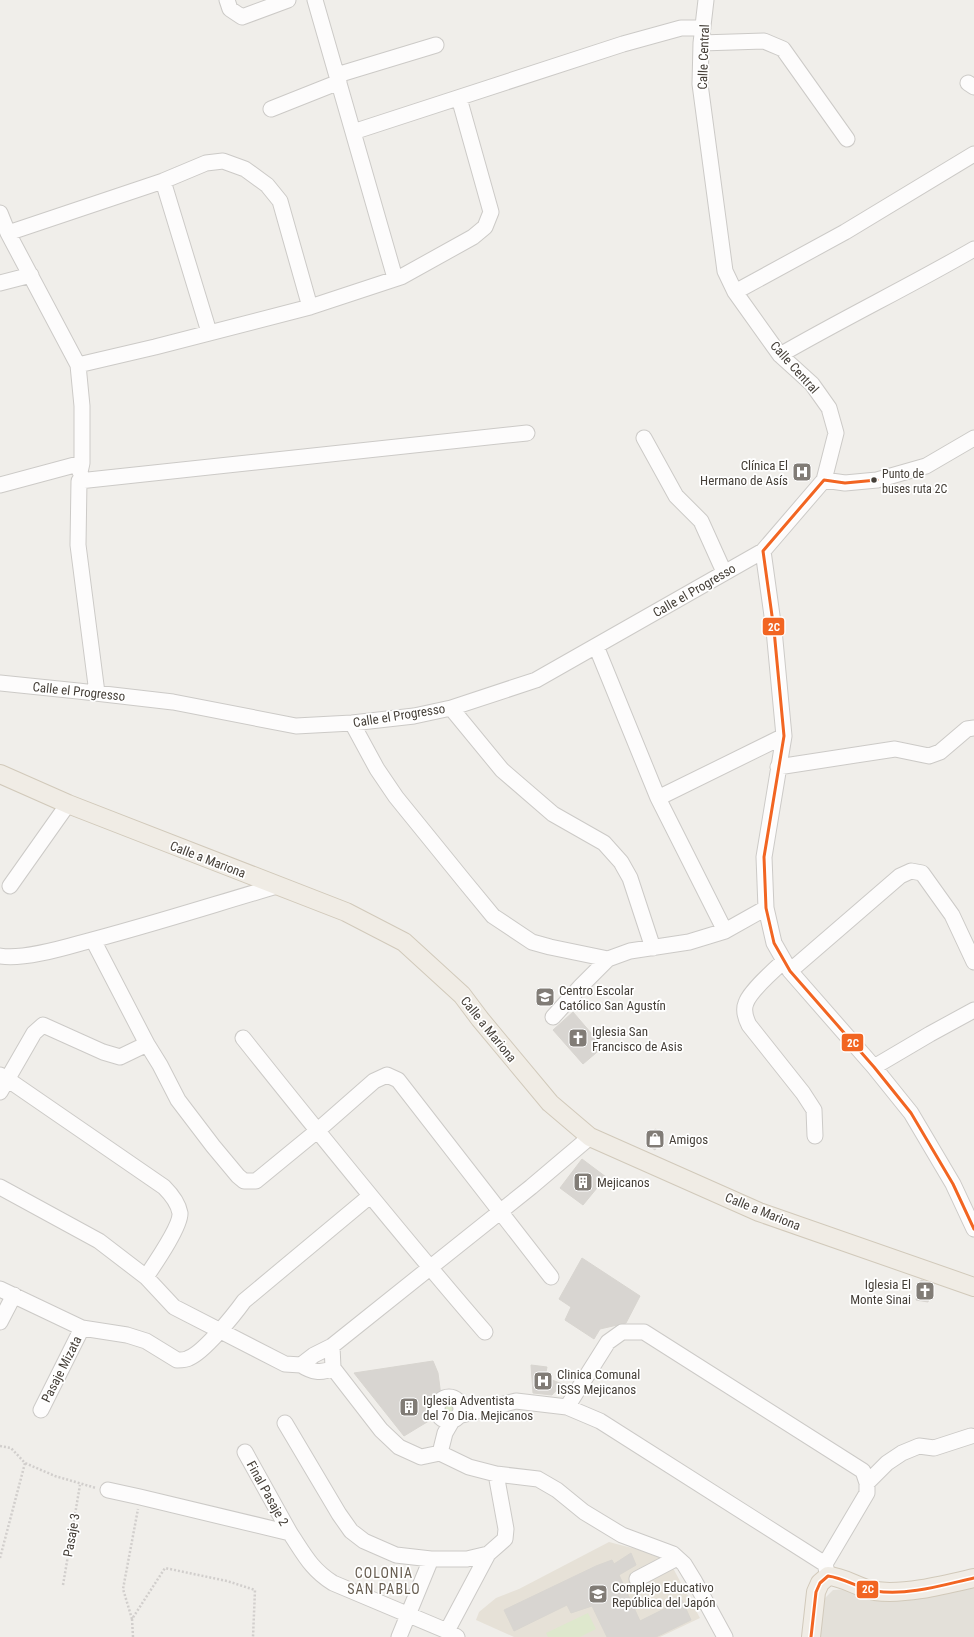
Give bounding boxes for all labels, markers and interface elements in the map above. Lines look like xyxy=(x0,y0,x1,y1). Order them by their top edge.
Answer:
street label: Calle Central xyxy=(695,24,712,90)
street label: Calle Central xyxy=(767,338,822,397)
place label: Clínica El Hermano de Asís xyxy=(700,458,788,488)
hospital icon: Clínica El Hermano de Asís xyxy=(791,461,813,483)
place label: Punto de buses ruta 2C xyxy=(882,467,947,496)
marker: Punto de buses ruta 2C xyxy=(869,475,879,485)
street label: Calle el Progresso xyxy=(650,561,738,620)
line badge: 2C xyxy=(762,617,785,636)
text: 2C xyxy=(768,621,780,634)
street label: Calle el Progresso xyxy=(32,679,126,704)
street label: Calle el Progresso xyxy=(352,701,446,730)
street label: Calle a Mariona xyxy=(168,838,248,881)
place label: Centro Escolar Católico San Agustín xyxy=(559,983,666,1013)
school or university icon: Centro Escolar Católico San Agustín xyxy=(534,986,556,1008)
street label: Calle a Mariona xyxy=(458,994,520,1065)
place label: Iglesia San Francisco de Asis xyxy=(592,1024,683,1054)
church icon: Iglesia San Francisco de Asis xyxy=(567,1027,589,1049)
line badge: 2C xyxy=(841,1033,864,1052)
text: 2C xyxy=(847,1037,859,1050)
shop icon: Amigos xyxy=(644,1128,666,1150)
place label: Amigos xyxy=(669,1132,708,1147)
building icon: Mejicanos xyxy=(572,1171,594,1193)
place label: Mejicanos xyxy=(597,1175,650,1190)
street label: Calle a Mariona xyxy=(723,1190,803,1233)
place label: Iglesia El Monte Sinai xyxy=(850,1277,911,1307)
church icon: Iglesia El Monte Sinai xyxy=(914,1280,936,1302)
street label: Pasaje Mizata xyxy=(38,1334,85,1405)
place label: Clinica Comunal ISSS Mejicanos xyxy=(557,1367,640,1397)
hospital icon: Clinica Comunal ISSS Mejicanos xyxy=(532,1370,554,1392)
place label: Iglesia Adventista del 7o Dia. Mejicanos xyxy=(423,1393,533,1423)
building icon: Iglesia Adventista del 7o Dia. Mejicanos xyxy=(398,1396,420,1418)
street label: Final Pasaje 2 xyxy=(244,1458,291,1528)
street label: Pasaje 3 xyxy=(60,1512,83,1558)
district label: COLONIA SAN PABLO xyxy=(347,1565,421,1597)
place label: Complejo Educativo República del Japón xyxy=(612,1580,716,1610)
line badge: 2C xyxy=(856,1580,879,1599)
school or university icon: Complejo Educativo República del Japón xyxy=(587,1583,609,1605)
text: 2C xyxy=(862,1583,874,1596)

